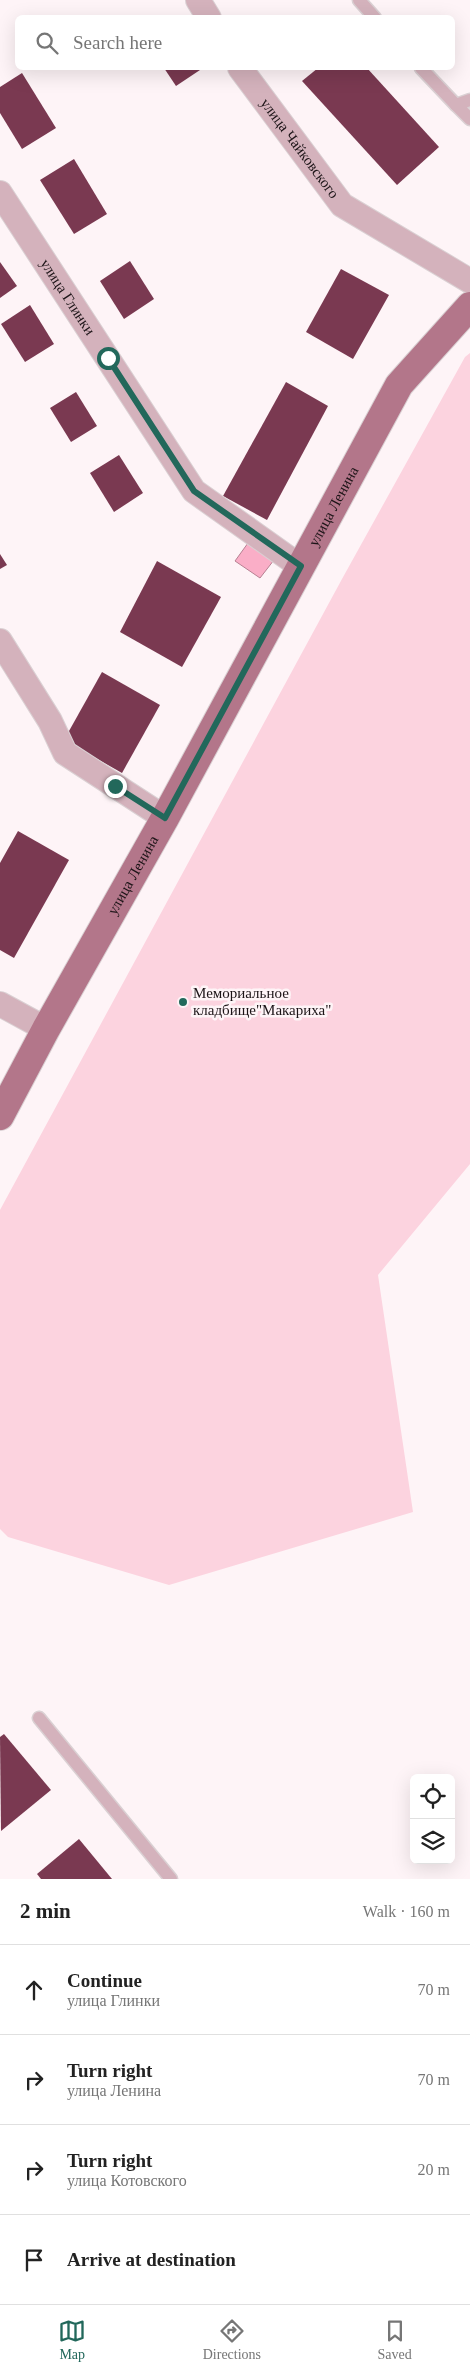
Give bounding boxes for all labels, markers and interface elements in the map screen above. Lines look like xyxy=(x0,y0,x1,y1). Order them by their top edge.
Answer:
search box xyxy=(15,15,455,70)
icon: search xyxy=(33,29,61,57)
text: Search here xyxy=(73,32,162,53)
street label: улица Чайковского xyxy=(257,95,342,201)
street label: улица Глинки xyxy=(37,256,98,338)
route start xyxy=(97,347,120,370)
street label: улица Ленина xyxy=(305,463,362,549)
route end xyxy=(104,775,127,798)
street label: улица Ленина xyxy=(104,832,162,918)
place label: Мемориальное кладбище"Макариха" xyxy=(193,985,331,1018)
marker: Мемориальное кладбище"Макариха" xyxy=(177,996,189,1008)
map controls xyxy=(410,1774,455,1864)
button: locate xyxy=(410,1774,455,1819)
button: layers xyxy=(410,1819,455,1864)
text: 2 min xyxy=(20,1899,71,1923)
text: Walk · 160 m xyxy=(363,1903,450,1920)
text: Continue xyxy=(67,1970,142,1991)
icon: ahead xyxy=(20,1976,48,2004)
text: 70 m xyxy=(418,1981,450,1998)
text: улица Глинки xyxy=(67,1992,160,2009)
text: Turn right xyxy=(67,2060,152,2081)
icon: right xyxy=(20,2066,48,2094)
text: 70 m xyxy=(418,2071,450,2088)
text: улица Ленина xyxy=(67,2082,161,2099)
text: Turn right xyxy=(67,2150,152,2171)
icon: right xyxy=(20,2156,48,2184)
text: 20 m xyxy=(418,2161,450,2178)
text: улица Котовского xyxy=(67,2172,187,2189)
icon: arrive xyxy=(20,2246,48,2274)
text: Arrive at destination xyxy=(67,2249,236,2270)
tab: Map xyxy=(58,2317,86,2363)
tab: Directions xyxy=(203,2317,261,2363)
tab: Saved xyxy=(378,2317,412,2363)

